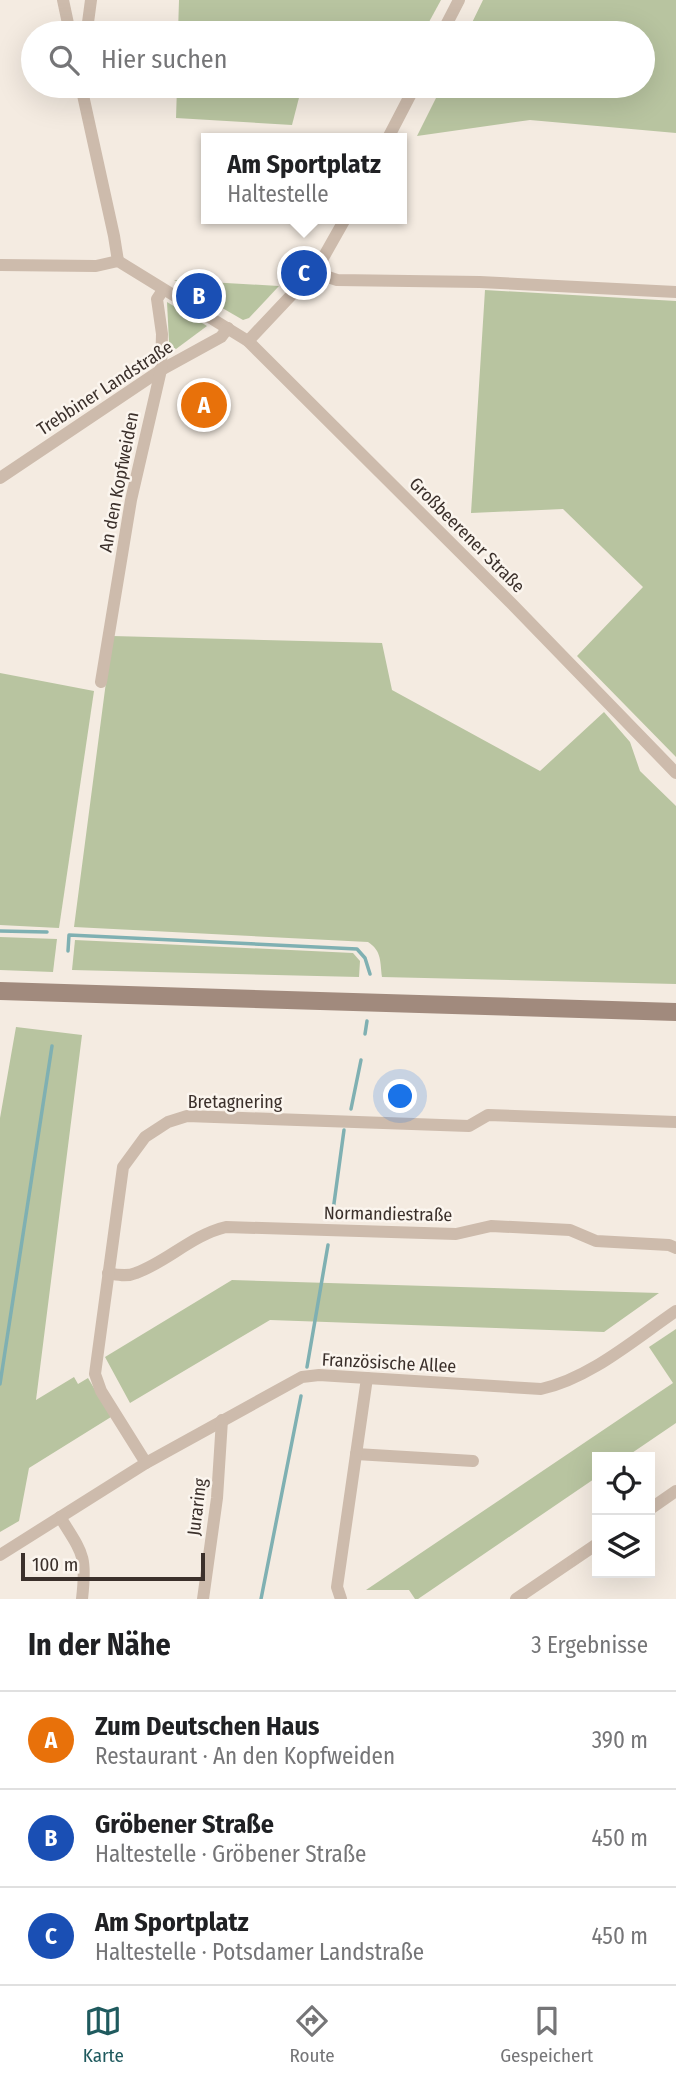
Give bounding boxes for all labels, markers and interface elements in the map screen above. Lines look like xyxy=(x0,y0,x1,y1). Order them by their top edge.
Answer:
search box xyxy=(21,21,655,98)
icon: search xyxy=(45,41,83,79)
text: Hier suchen xyxy=(101,44,227,75)
popup xyxy=(201,133,407,224)
text: Am Sportplatz xyxy=(227,149,381,180)
text: Haltestelle xyxy=(227,180,329,208)
pin: C xyxy=(281,247,327,299)
pin: B xyxy=(176,270,222,322)
street label: Trebbiner Landstraße xyxy=(33,336,177,440)
pin: A xyxy=(181,379,227,431)
street label: An den Kopfweiden xyxy=(95,410,143,554)
street label: Großbeerener Straße xyxy=(405,473,529,597)
your location xyxy=(383,1079,417,1113)
street label: Bretagnering xyxy=(188,1091,283,1113)
street label: Normandiestraße xyxy=(324,1202,453,1226)
street label: Französische Allee xyxy=(321,1348,457,1378)
map controls xyxy=(592,1452,655,1578)
button: locate xyxy=(592,1452,655,1515)
street label: Juraring xyxy=(183,1477,211,1537)
button: layers xyxy=(592,1515,655,1578)
scale bar xyxy=(21,1550,205,1582)
text: 100 m xyxy=(32,1553,78,1576)
text: In der Nähe xyxy=(28,1627,171,1663)
text: 3 Ergebnisse xyxy=(531,1631,648,1659)
text: Zum Deutschen Haus xyxy=(95,1711,319,1742)
text: A xyxy=(45,1726,57,1754)
text: 390 m xyxy=(592,1726,648,1754)
text: Restaurant · An den Kopfweiden xyxy=(95,1742,395,1770)
text: Gröbener Straße xyxy=(95,1809,274,1840)
text: B xyxy=(45,1824,57,1852)
text: 450 m xyxy=(591,1824,648,1852)
text: Haltestelle · Gröbener Straße xyxy=(95,1840,366,1868)
text: Am Sportplatz xyxy=(95,1907,249,1938)
text: C xyxy=(45,1922,57,1950)
text: 450 m xyxy=(591,1922,648,1950)
text: Haltestelle · Potsdamer Landstraße xyxy=(95,1938,424,1966)
tab: Karte xyxy=(83,2002,124,2067)
tab: Route xyxy=(289,2002,335,2067)
tab: Gespeichert xyxy=(500,2002,593,2067)

